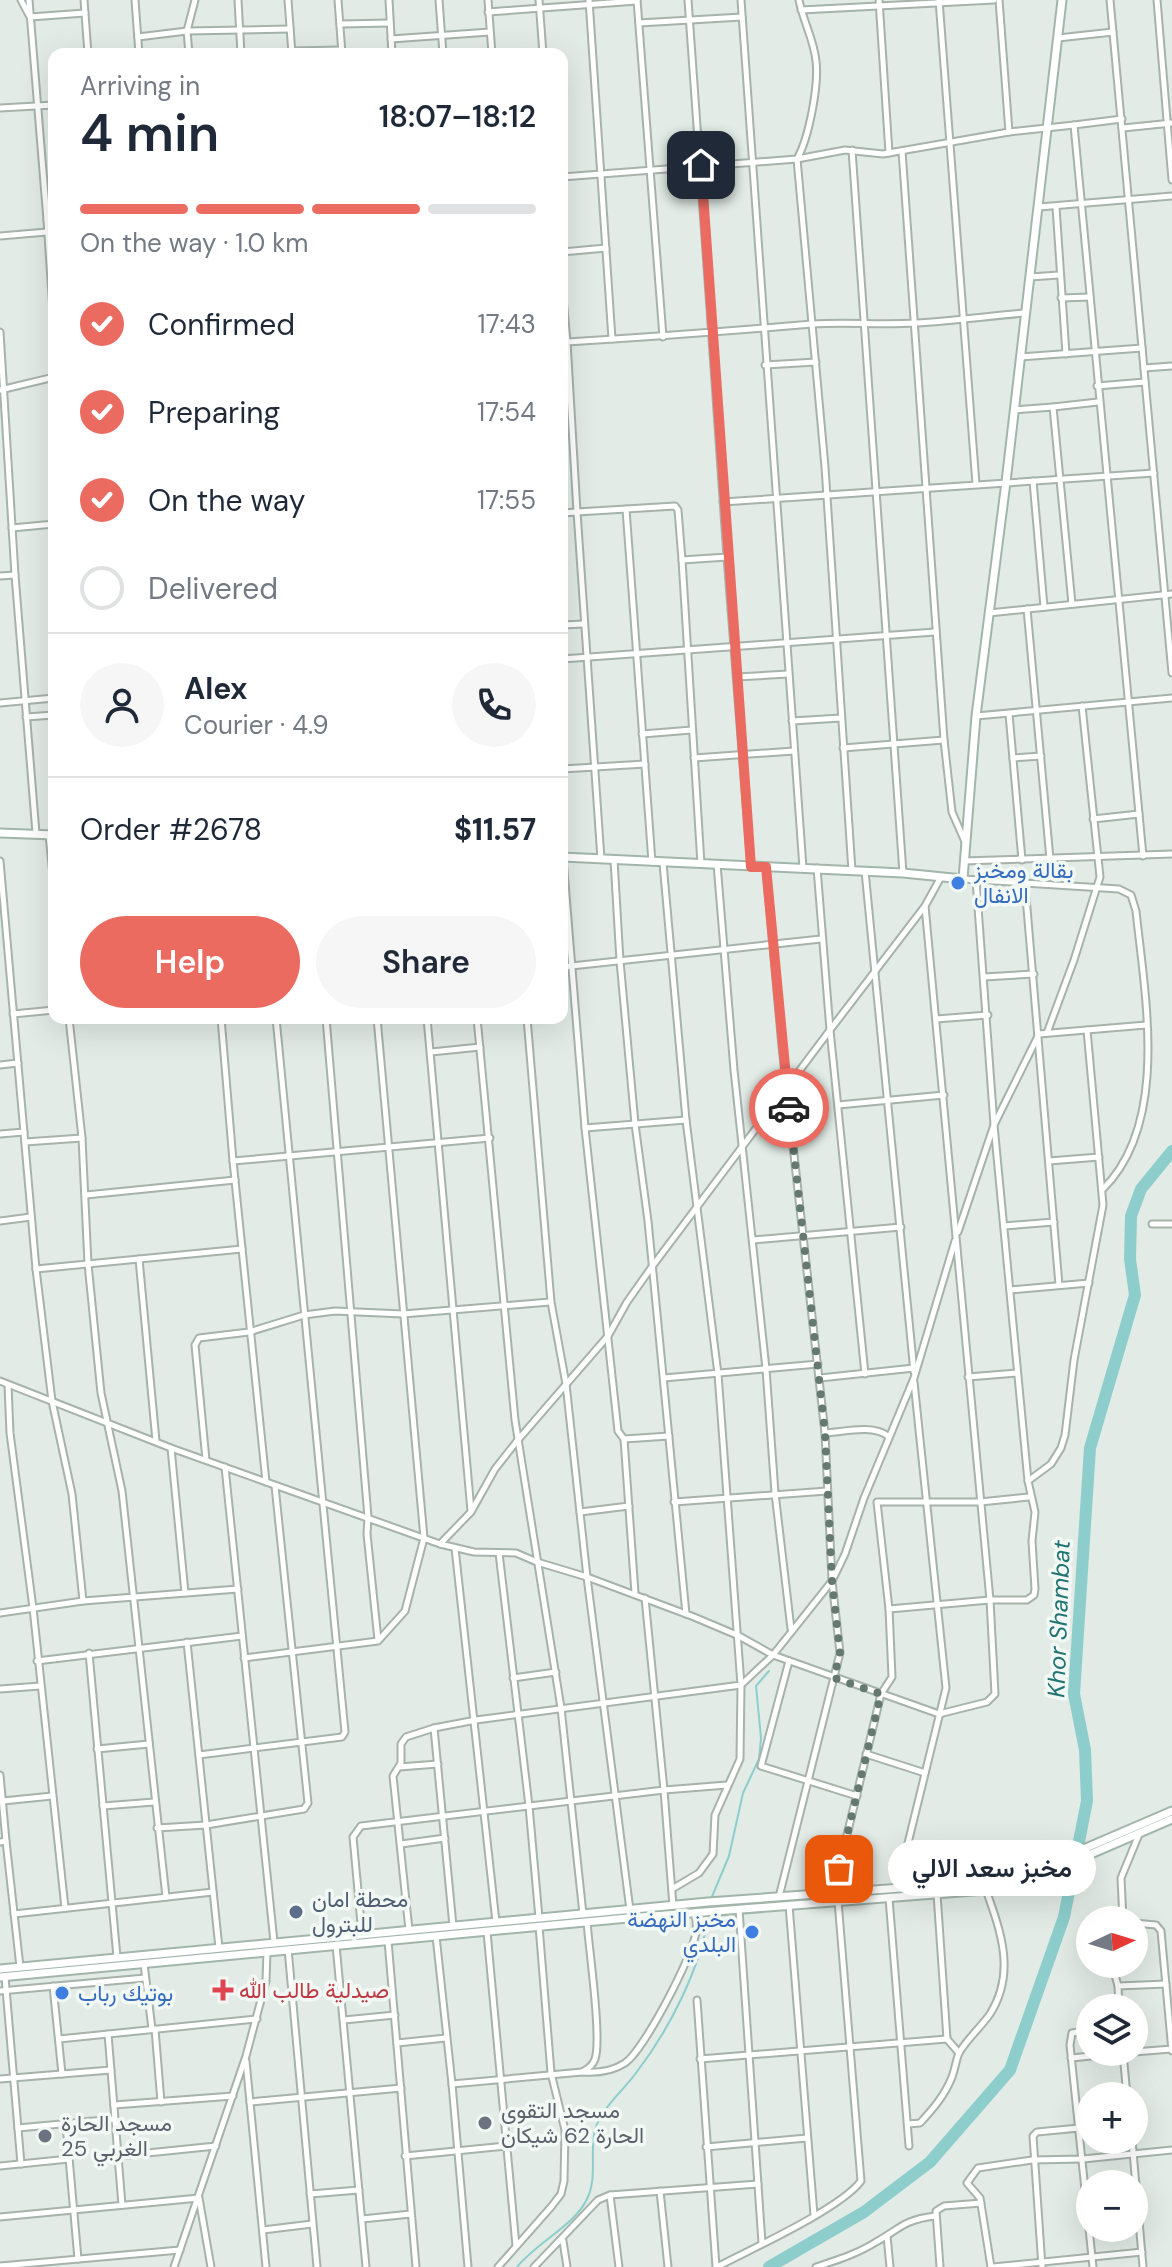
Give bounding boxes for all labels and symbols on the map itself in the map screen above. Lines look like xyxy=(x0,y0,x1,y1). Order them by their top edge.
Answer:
pin xyxy=(667,131,735,199)
place label: بقالة ومخبز الانفال xyxy=(973,856,1073,910)
marker: بقالة ومخبز الانفال xyxy=(949,874,967,892)
courier xyxy=(749,1068,829,1148)
water label: Khor Shambat xyxy=(1040,1539,1077,1698)
pin xyxy=(805,1835,873,1903)
callout: مخبز سعد الالي xyxy=(887,1841,1095,1897)
place label: محطة امان للبترول xyxy=(312,1885,408,1939)
marker: محطة امان للبترول xyxy=(287,1903,305,1921)
place label: مخبز النهضة البلدي xyxy=(627,1905,736,1963)
north arrow xyxy=(1076,1906,1148,1978)
marker: مخبز النهضة البلدي xyxy=(743,1923,761,1941)
place label: صيدلية طالب الله xyxy=(239,1976,389,2005)
place label: بوتيك رباب xyxy=(78,1979,173,2008)
marker: صيدلية طالب الله xyxy=(214,1981,232,1999)
marker: بوتيك رباب xyxy=(53,1984,71,2002)
place label: مسجد التقوى الحارة 62 شيكان xyxy=(501,2096,644,2150)
place label: مسجد الحارة 25 الغربي xyxy=(61,2109,172,2167)
marker: مسجد التقوى الحارة 62 شيكان xyxy=(476,2114,494,2132)
marker: مسجد الحارة 25 الغربي xyxy=(36,2127,54,2145)

